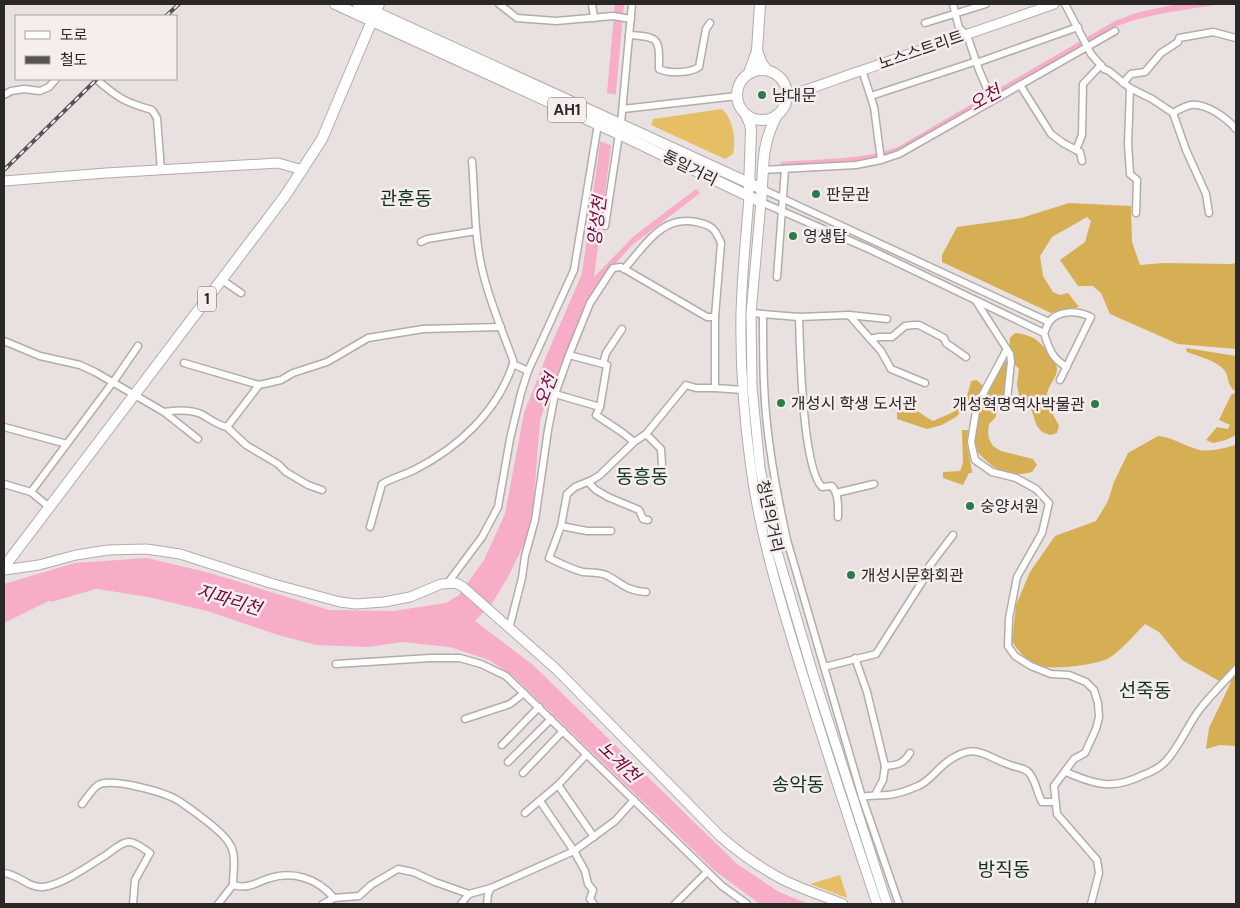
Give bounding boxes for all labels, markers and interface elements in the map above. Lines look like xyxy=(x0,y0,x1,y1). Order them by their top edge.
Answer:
legend xyxy=(15,15,178,80)
text: 도로 xyxy=(60,25,88,45)
street label: 노스스트리트 xyxy=(876,26,966,74)
text: 철도 xyxy=(60,50,88,70)
water label: 오천 xyxy=(965,78,1007,117)
place label: 남대문 xyxy=(772,85,816,106)
marker: 남대문 xyxy=(756,89,768,101)
road number: AH1 xyxy=(548,98,586,122)
street label: 통일거리 xyxy=(659,146,721,190)
place label: 판문관 xyxy=(826,184,870,205)
district label: 관훈동 xyxy=(380,186,432,211)
marker: 판문관 xyxy=(810,188,822,200)
water label: 양성천 xyxy=(582,192,612,247)
place label: 영생탑 xyxy=(803,226,847,247)
marker: 영생탑 xyxy=(787,230,799,242)
road number: 1 xyxy=(198,286,216,312)
water label: 오천 xyxy=(529,368,564,410)
place label: 개성시 학생 도서관 xyxy=(791,393,918,414)
place label: 개성혁명역사박물관 xyxy=(953,394,1085,415)
marker: 개성시 학생 도서관 xyxy=(775,397,787,409)
marker: 개성혁명역사박물관 xyxy=(1089,398,1101,410)
district label: 동흥동 xyxy=(616,464,668,489)
street label: 청년의거리 xyxy=(752,478,788,554)
place label: 숭양서원 xyxy=(980,496,1039,517)
marker: 숭양서원 xyxy=(964,500,976,512)
place label: 개성시문화회관 xyxy=(861,565,964,586)
marker: 개성시문화회관 xyxy=(845,569,857,581)
water label: 지파리천 xyxy=(194,579,267,622)
district label: 선죽동 xyxy=(1119,678,1171,703)
water label: 노계천 xyxy=(593,736,647,790)
district label: 송악동 xyxy=(772,772,824,797)
district label: 방직동 xyxy=(978,857,1030,882)

